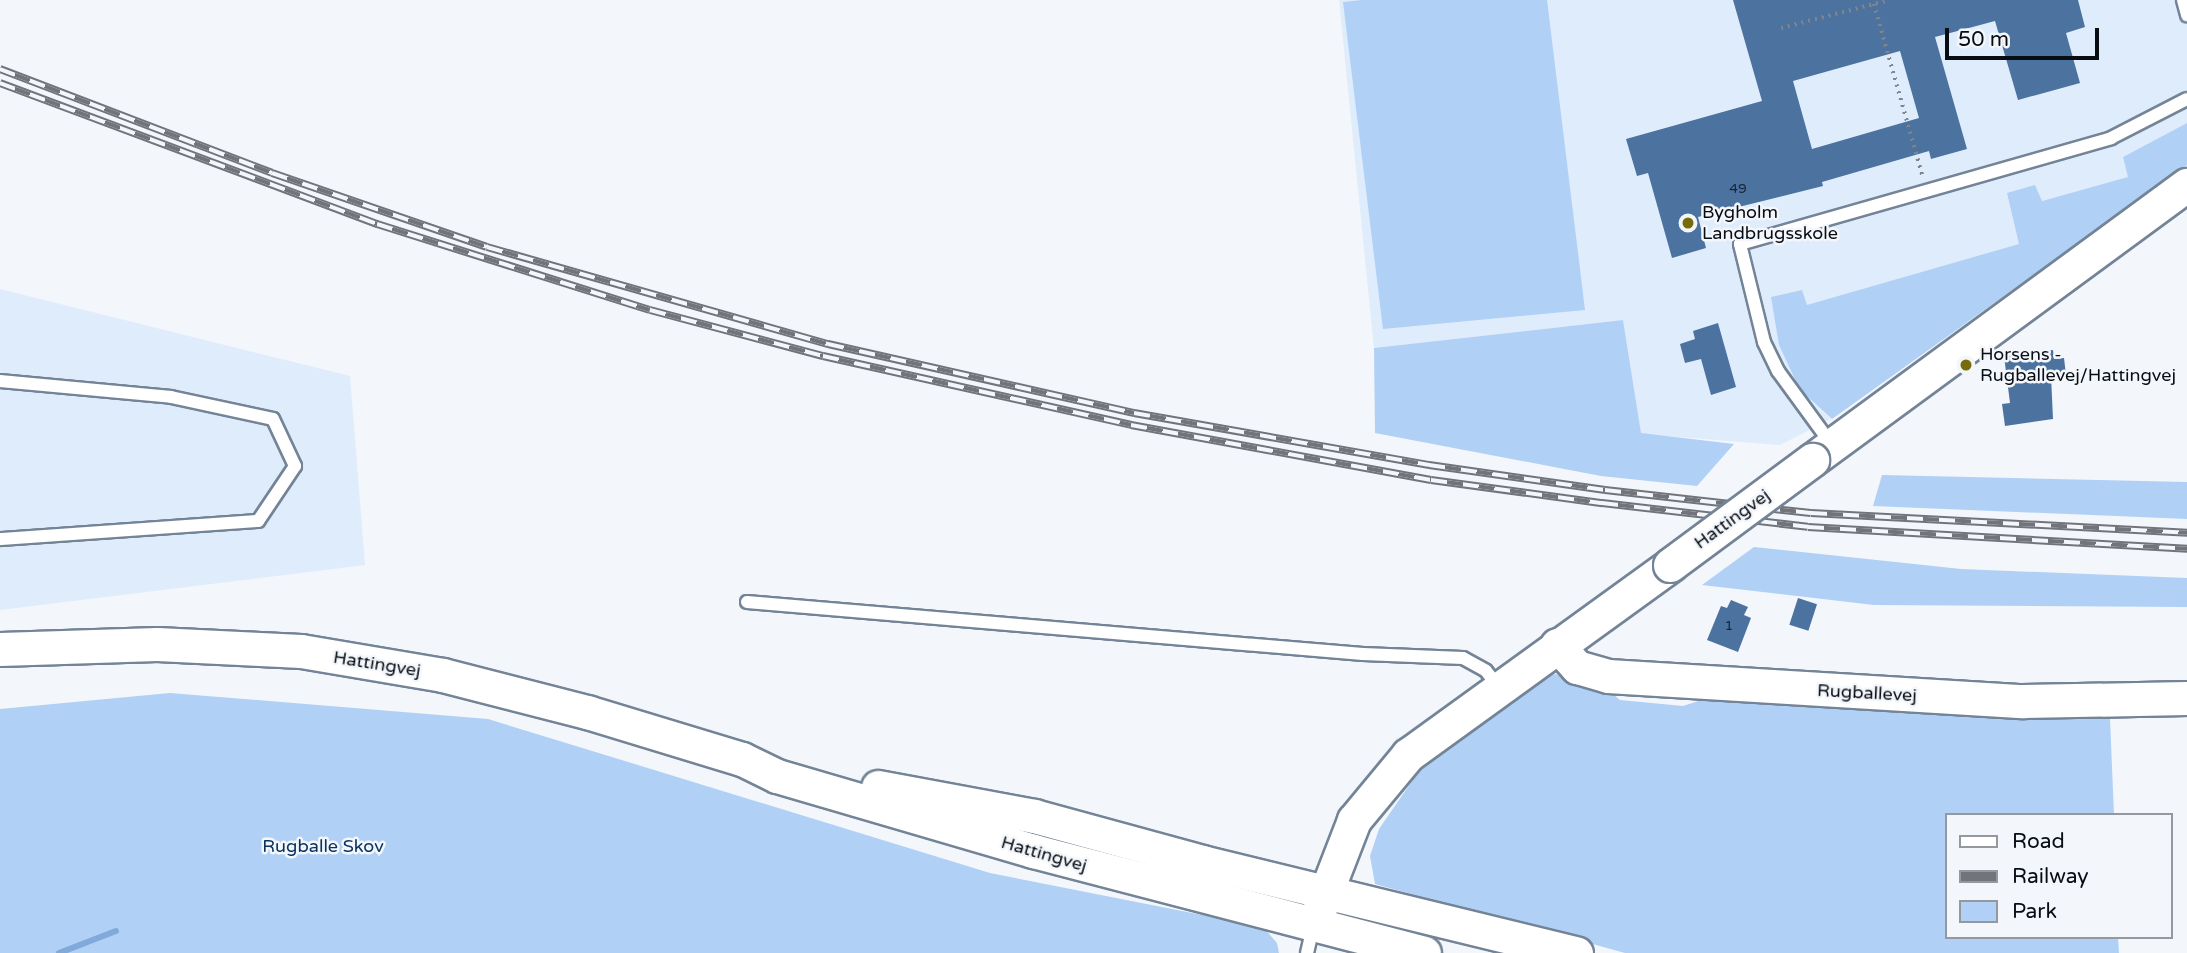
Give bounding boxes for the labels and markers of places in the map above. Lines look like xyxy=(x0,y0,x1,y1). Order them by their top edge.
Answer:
place label: Bygholm Landbrugsskole xyxy=(1702,202,1838,244)
marker: Bygholm Landbrugsskole xyxy=(1680,215,1696,231)
place label: Horsens - Rugballevej/Hattingvej xyxy=(1980,344,2176,386)
marker: Horsens - Rugballevej/Hattingvej xyxy=(1958,357,1974,373)

